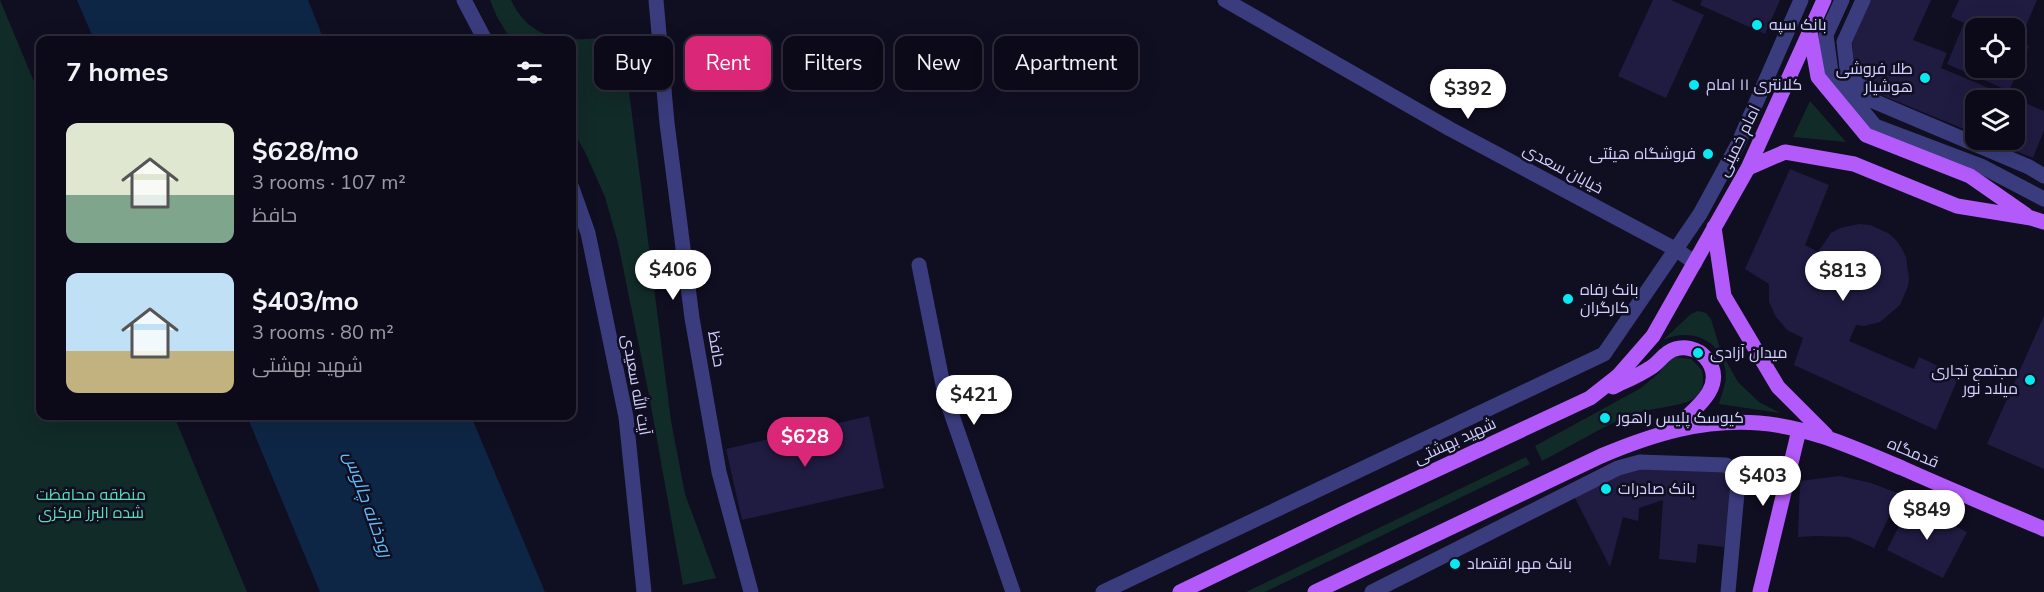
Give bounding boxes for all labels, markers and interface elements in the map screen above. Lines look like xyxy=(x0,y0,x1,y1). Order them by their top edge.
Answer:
place label: بانک سپه xyxy=(1769,14,1827,36)
marker: بانک سپه xyxy=(1750,18,1764,32)
map controls xyxy=(1965,18,2025,150)
button: locate xyxy=(1965,18,2025,78)
chip: Buy xyxy=(594,36,673,90)
chip: Rent xyxy=(685,36,771,90)
chip: Filters xyxy=(783,36,883,90)
chip: New xyxy=(895,36,982,90)
chip: Apartment xyxy=(994,36,1138,90)
text: 7 homes xyxy=(66,55,168,90)
icon: filters xyxy=(513,56,546,89)
place label: طلا فروشی هوشیار xyxy=(1836,58,1913,98)
pin: $392 xyxy=(1432,69,1504,120)
marker: طلا فروشی هوشیار xyxy=(1918,71,1932,85)
place label: کلانتری ۱۱ امام xyxy=(1706,74,1802,96)
text: $392 xyxy=(1444,75,1492,102)
marker: کلانتری ۱۱ امام xyxy=(1687,78,1701,92)
button: layers xyxy=(1965,90,2025,150)
street label: امام خمینی xyxy=(1712,102,1766,180)
text: $628/mo xyxy=(252,134,359,169)
street label: خیابان سعدی xyxy=(1519,139,1607,199)
place label: فروشگاه هیئتی xyxy=(1589,143,1696,165)
icon: home xyxy=(114,147,186,219)
marker: فروشگاه هیئتی xyxy=(1701,147,1715,161)
text: 3 rooms · 107 m² xyxy=(252,169,406,196)
text: حافظ xyxy=(252,202,297,229)
pin: $406 xyxy=(637,250,709,301)
pin: $813 xyxy=(1807,251,1879,302)
text: $406 xyxy=(649,256,697,283)
text: $813 xyxy=(1819,257,1867,284)
place label: بانک رفاه کارگران xyxy=(1580,279,1638,319)
text: $403/mo xyxy=(252,284,359,319)
marker: بانک رفاه کارگران xyxy=(1561,292,1575,306)
icon: home xyxy=(114,297,186,369)
text: 3 rooms · 80 m² xyxy=(252,319,394,346)
street label: حافظ xyxy=(702,329,730,369)
street label: آیت الله سعیدی xyxy=(616,333,656,438)
place label: میدان آزادی xyxy=(1710,342,1788,364)
marker: میدان آزادی xyxy=(1691,346,1705,360)
text: شهید بهشتی xyxy=(252,352,363,379)
place label: مجتمع تجاری میلاد نور xyxy=(1931,360,2018,400)
marker: مجتمع تجاری میلاد نور xyxy=(2023,373,2037,387)
pin: $421 xyxy=(938,375,1010,426)
text: $421 xyxy=(950,381,998,408)
place label: کیوسک پلیس راهور xyxy=(1616,407,1744,429)
marker: کیوسک پلیس راهور xyxy=(1598,411,1612,425)
street label: شهید بهشتی xyxy=(1410,412,1500,470)
pin: $628 xyxy=(769,417,841,468)
text: $628 xyxy=(781,423,829,450)
street label: قدمگاه xyxy=(1884,432,1942,474)
water label: رودخانه چالوس xyxy=(338,448,399,561)
pin: $403 xyxy=(1727,456,1799,507)
text: $403 xyxy=(1739,462,1787,489)
place label: بانک صادرات xyxy=(1618,478,1695,500)
marker: بانک صادرات xyxy=(1599,482,1613,496)
park label: منطقه محافظت شده البرز مرکزی xyxy=(36,484,146,524)
pin: $849 xyxy=(1891,490,1963,541)
text: $849 xyxy=(1903,496,1951,523)
place label: بانک مهر اقتصاد xyxy=(1467,553,1572,575)
marker: بانک مهر اقتصاد xyxy=(1448,557,1462,571)

